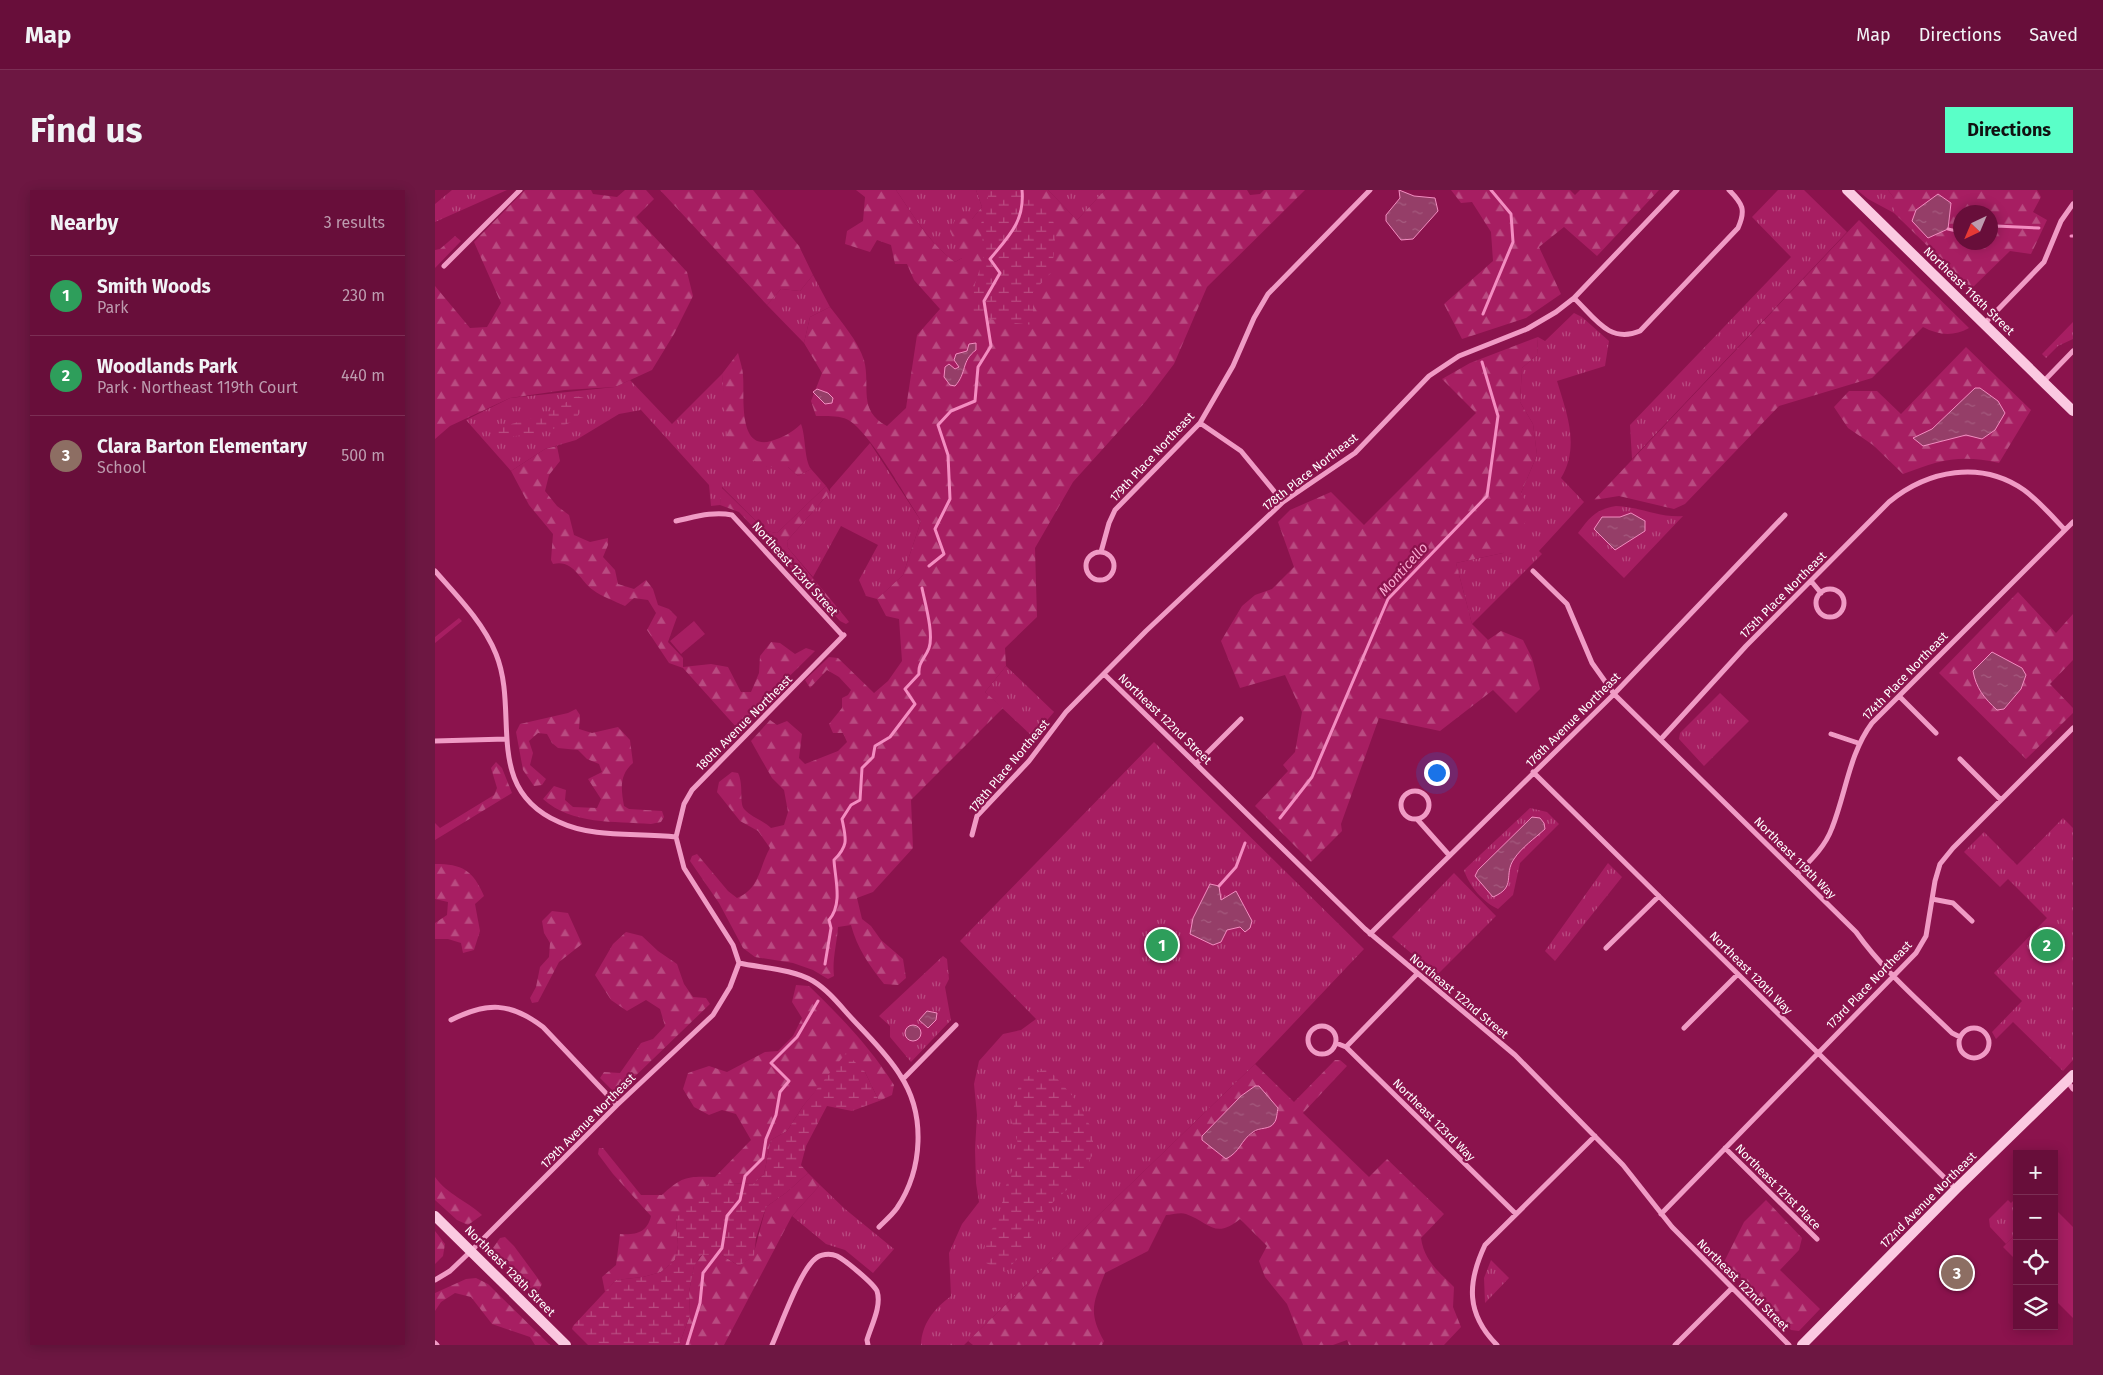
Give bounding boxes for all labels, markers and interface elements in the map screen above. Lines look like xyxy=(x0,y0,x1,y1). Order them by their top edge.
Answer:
text: Map xyxy=(25,21,71,49)
text: Map xyxy=(1856,24,1891,46)
text: Directions xyxy=(1919,24,2001,46)
text: Saved xyxy=(2029,24,2078,46)
button: Directions xyxy=(1945,107,2073,153)
text: Find us xyxy=(30,109,142,151)
north arrow xyxy=(1953,205,1998,250)
text: Nearby xyxy=(50,210,118,236)
text: 3 results xyxy=(324,213,385,232)
street label: Northeast 116th Street xyxy=(1921,244,2018,338)
text: Smith Woods xyxy=(97,275,211,298)
text: 1 xyxy=(62,286,70,305)
text: 230 m xyxy=(342,286,385,305)
text: Park xyxy=(97,298,129,317)
text: Woodlands Park xyxy=(97,355,237,378)
text: 2 xyxy=(62,366,70,385)
text: 440 m xyxy=(341,366,385,385)
text: Park · Northeast 119th Court xyxy=(97,378,298,397)
street label: 179th Place Northeast xyxy=(1107,409,1198,505)
street label: 178th Place Northeast xyxy=(1259,430,1361,514)
text: Clara Barton Elementary xyxy=(97,435,307,458)
text: 3 xyxy=(62,446,70,465)
text: 500 m xyxy=(341,446,385,465)
text: School xyxy=(97,458,146,477)
street label: Northeast 123rd Street xyxy=(749,519,841,619)
water label: Monticello xyxy=(1375,539,1432,599)
street label: 175th Place Northeast xyxy=(1737,548,1830,641)
street label: 174th Place Northeast xyxy=(1859,629,1951,723)
street label: 176th Avenue Northeast xyxy=(1523,669,1624,770)
street label: Northeast 122nd Street xyxy=(1115,671,1215,768)
street label: 180th Avenue Northeast xyxy=(693,672,795,774)
street label: 178th Place Northeast xyxy=(966,716,1053,815)
your location xyxy=(1424,760,1450,786)
street label: Northeast 119th Way xyxy=(1751,814,1839,902)
pin: 1 xyxy=(1146,926,1178,964)
pin: 2 xyxy=(2031,926,2063,964)
street label: Northeast 120th Way xyxy=(1707,929,1795,1017)
street label: 173rd Place Northeast xyxy=(1823,938,1915,1032)
street label: Northeast 122nd Street xyxy=(1407,951,1512,1042)
street label: 179th Avenue Northeast xyxy=(538,1070,639,1171)
street label: Northeast 123rd Way xyxy=(1390,1076,1478,1164)
street label: Northeast 121st Place xyxy=(1732,1141,1824,1233)
street label: 172nd Avenue Northeast xyxy=(1877,1148,1980,1251)
map controls xyxy=(2013,1150,2058,1330)
button: + xyxy=(2013,1150,2058,1195)
button: − xyxy=(2013,1195,2058,1240)
street label: Northeast 128th Street xyxy=(462,1223,559,1320)
street label: Northeast 122nd Street xyxy=(1694,1236,1792,1334)
button: locate xyxy=(2013,1240,2058,1285)
pin: 3 xyxy=(1941,1254,1973,1292)
button: layers xyxy=(2013,1285,2058,1330)

